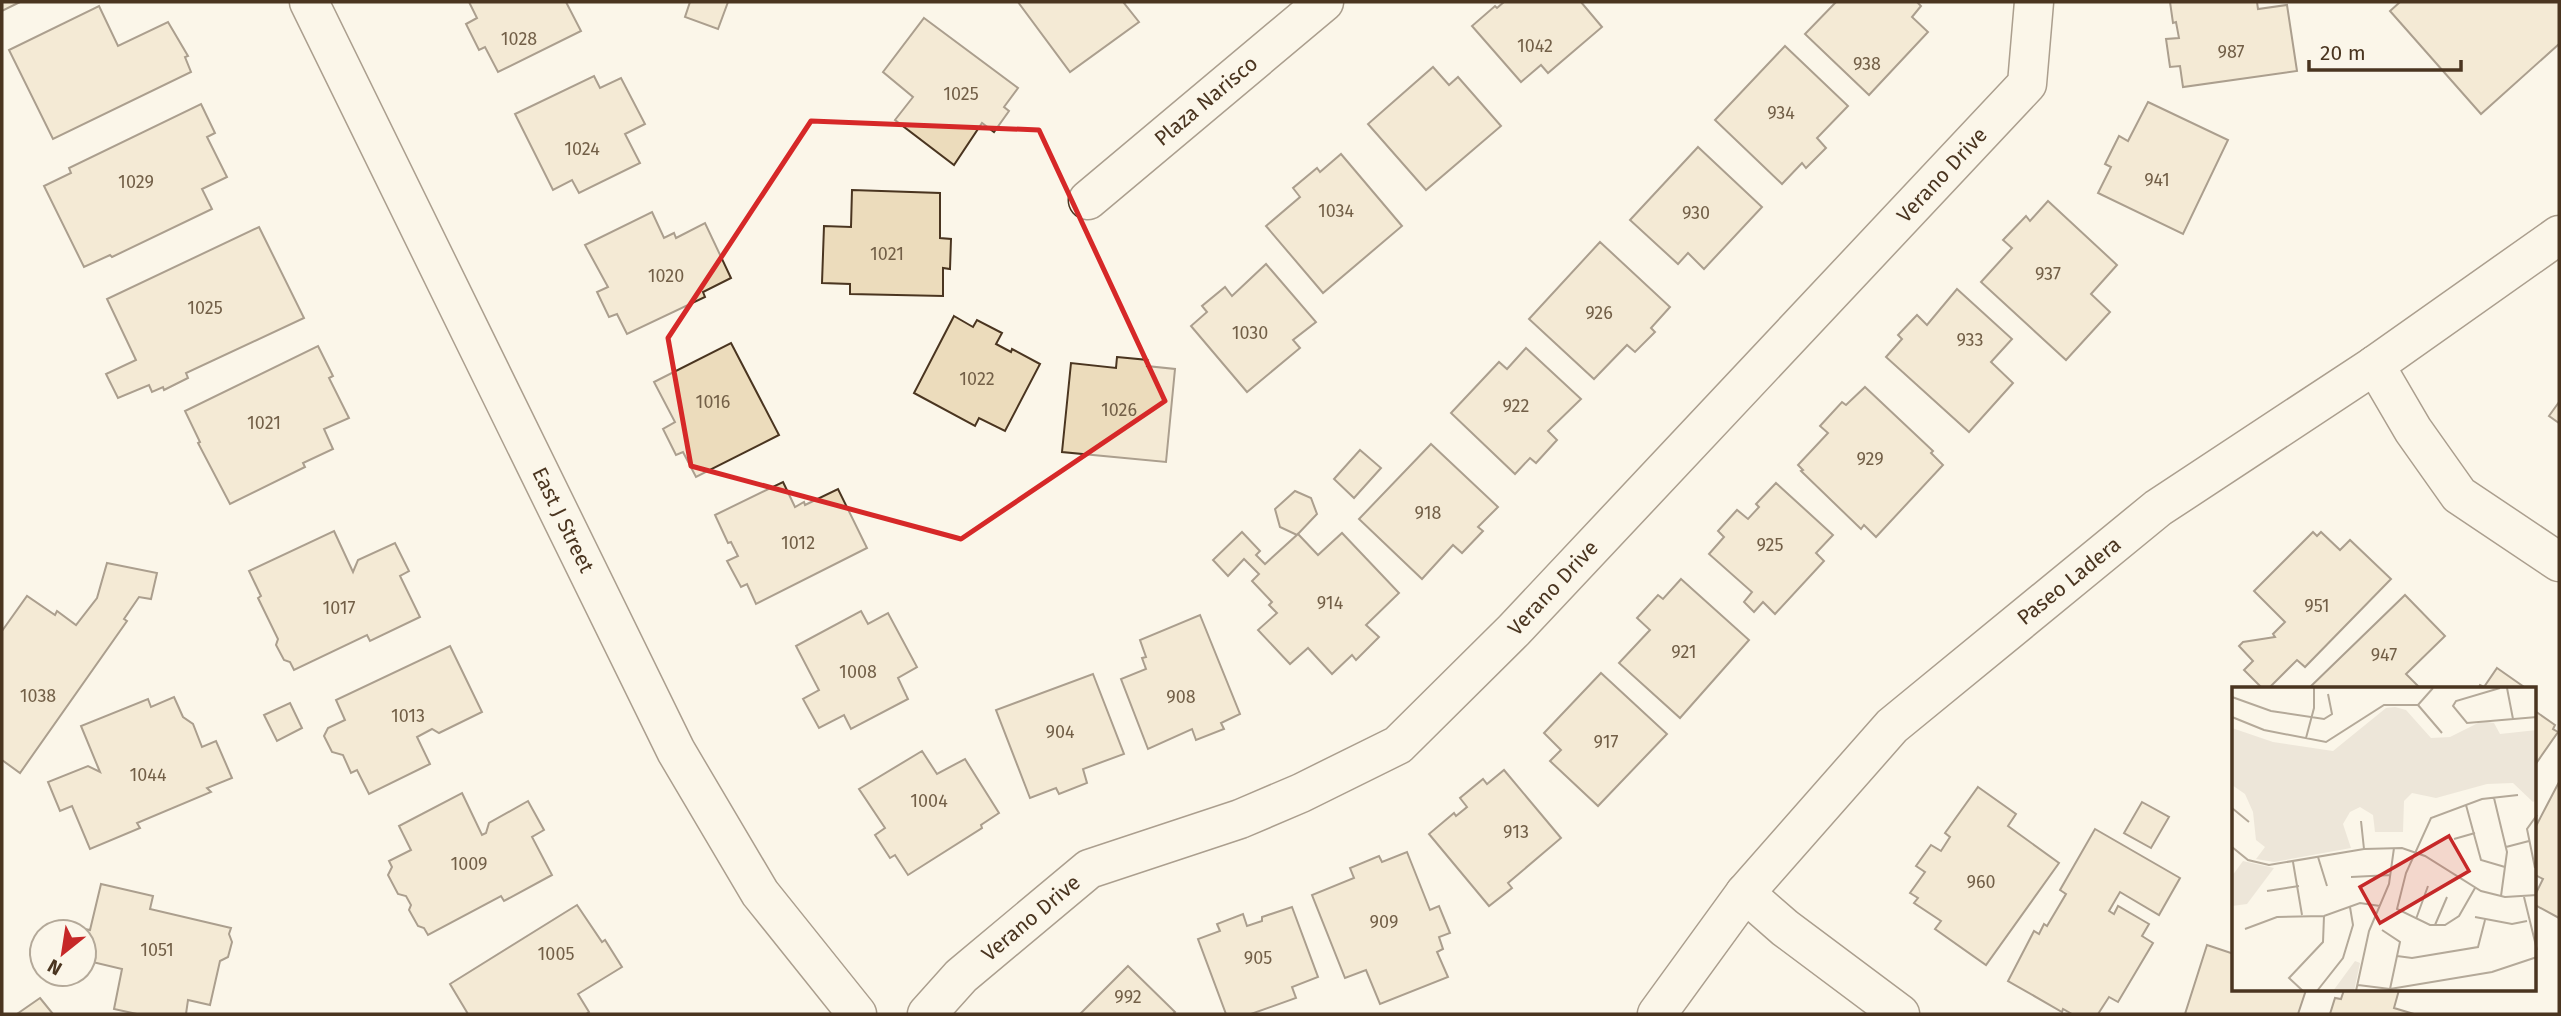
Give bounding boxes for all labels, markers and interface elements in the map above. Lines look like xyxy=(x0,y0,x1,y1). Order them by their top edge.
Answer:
house number: 1028 xyxy=(501,28,537,50)
scale bar xyxy=(2309,28,2461,72)
house number: 1042 xyxy=(1517,35,1553,57)
text: 20 m xyxy=(2320,40,2366,66)
house number: 987 xyxy=(2217,41,2245,63)
street label: Plaza Narisco xyxy=(1149,50,1263,152)
house number: 938 xyxy=(1853,53,1881,75)
house number: 1025 xyxy=(943,83,979,105)
house number: 934 xyxy=(1767,102,1795,124)
street label: Verano Drive xyxy=(1891,122,1993,228)
house number: 1024 xyxy=(564,138,600,160)
house number: 941 xyxy=(2144,169,2170,191)
house number: 1029 xyxy=(118,171,154,193)
house number: 1034 xyxy=(1318,200,1354,222)
house number: 930 xyxy=(1682,202,1710,224)
house number: 1021 xyxy=(870,243,904,265)
house number: 937 xyxy=(2035,263,2061,285)
house number: 1020 xyxy=(648,265,684,287)
house number: 1025 xyxy=(187,297,223,319)
house number: 926 xyxy=(1585,302,1613,324)
house number: 1030 xyxy=(1232,322,1268,344)
house number: 933 xyxy=(1956,329,1984,351)
house number: 1022 xyxy=(959,368,995,390)
house number: 1016 xyxy=(696,391,730,413)
house number: 922 xyxy=(1503,395,1530,417)
house number: 1026 xyxy=(1101,399,1137,421)
house number: 1021 xyxy=(247,412,281,434)
house number: 929 xyxy=(1856,448,1884,470)
street label: East J Street xyxy=(526,463,600,577)
house number: 918 xyxy=(1415,502,1441,524)
street label: Paseo Ladera xyxy=(2012,531,2126,631)
house number: 1012 xyxy=(781,532,815,554)
house number: 925 xyxy=(1757,534,1783,556)
street label: Verano Drive xyxy=(1502,535,1604,641)
house number: 914 xyxy=(1317,592,1344,614)
house number: 951 xyxy=(2304,595,2330,617)
house number: 1017 xyxy=(322,597,356,619)
house number: 921 xyxy=(1671,641,1697,663)
house number: 947 xyxy=(2371,644,2397,666)
house number: 1008 xyxy=(839,661,877,683)
house number: 1038 xyxy=(20,685,56,707)
house number: 908 xyxy=(1166,686,1196,708)
inset map xyxy=(2232,687,2536,992)
house number: 1013 xyxy=(391,705,425,727)
house number: 904 xyxy=(1045,721,1075,743)
house number: 917 xyxy=(1594,731,1618,753)
house number: 1044 xyxy=(130,764,167,786)
house number: 1004 xyxy=(910,790,948,812)
house number: 913 xyxy=(1503,821,1529,843)
house number: 1009 xyxy=(450,853,488,875)
street label: Verano Drive xyxy=(976,869,1086,967)
house number: 960 xyxy=(1966,871,1996,893)
house number: 909 xyxy=(1370,911,1398,933)
north arrow xyxy=(28,918,98,988)
house number: 1051 xyxy=(140,939,174,961)
house number: 1005 xyxy=(538,943,574,965)
house number: 905 xyxy=(1244,947,1272,969)
text: N xyxy=(44,954,66,980)
house number: 992 xyxy=(1114,986,1142,1008)

